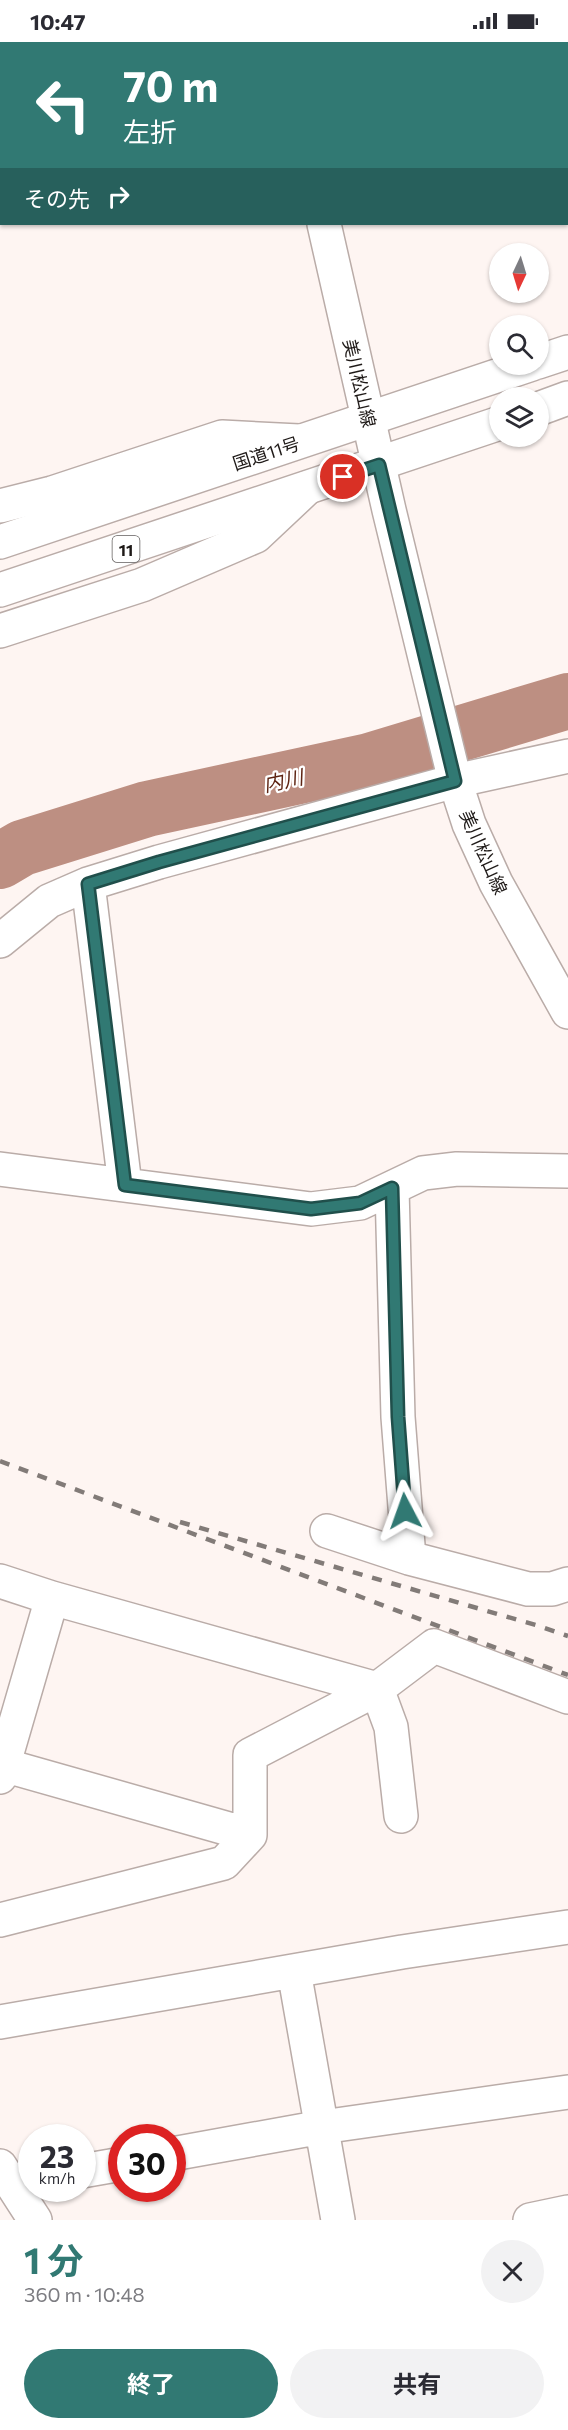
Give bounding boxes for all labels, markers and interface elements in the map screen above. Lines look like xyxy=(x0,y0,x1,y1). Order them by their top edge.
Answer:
text: 10:47 xyxy=(30,8,86,35)
text: 70 m xyxy=(123,59,218,111)
icon: left xyxy=(24,66,102,144)
text: 左折 xyxy=(123,115,177,148)
icon: right xyxy=(102,180,135,213)
text: その先 xyxy=(24,185,90,212)
north arrow xyxy=(489,243,549,303)
map controls xyxy=(489,243,549,447)
button: search xyxy=(489,315,549,375)
street label: 美川松山線 xyxy=(339,337,381,429)
button: layers xyxy=(489,387,549,447)
street label: 国道11号 xyxy=(230,432,302,474)
pin xyxy=(317,451,368,502)
icon: arrive xyxy=(326,460,359,493)
road number: 11 xyxy=(112,536,140,562)
water label: 内川 xyxy=(261,764,307,796)
street label: 美川松山線 xyxy=(456,806,512,898)
position arrow xyxy=(373,1479,437,1543)
speed limit sign: 30 xyxy=(108,2124,186,2202)
text: 23 xyxy=(40,2137,74,2174)
text: km/h xyxy=(39,2169,75,2187)
text: 1 分 xyxy=(24,2237,83,2281)
button: close xyxy=(481,2240,544,2303)
text: 360 m · 10:48 xyxy=(24,2282,145,2306)
button: 終了 xyxy=(24,2349,278,2418)
button: 共有 xyxy=(290,2349,544,2418)

